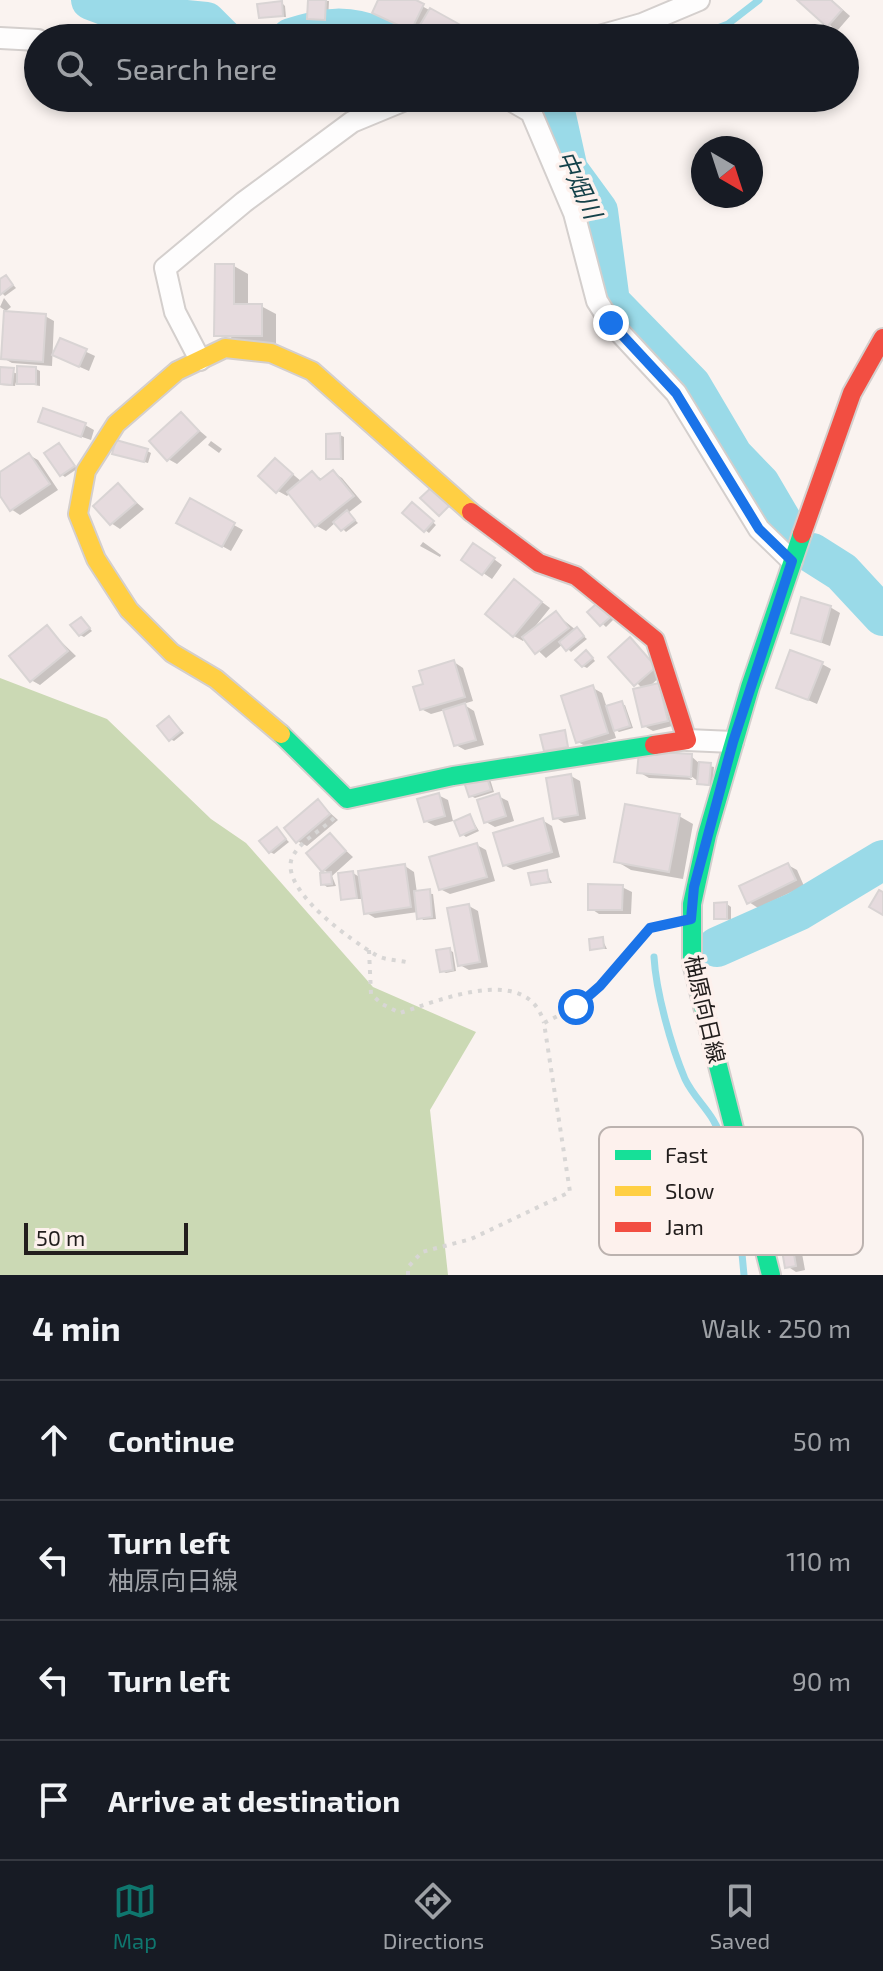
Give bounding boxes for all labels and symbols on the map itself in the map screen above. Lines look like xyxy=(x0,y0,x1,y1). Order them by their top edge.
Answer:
north arrow xyxy=(691,136,763,208)
water label: 中畑川 xyxy=(552,145,610,225)
route end xyxy=(593,305,629,341)
street label: 柚原向日線 xyxy=(681,952,731,1066)
route start xyxy=(558,989,594,1025)
legend xyxy=(599,1127,863,1255)
text: Fast xyxy=(665,1141,708,1167)
text: Slow xyxy=(665,1177,714,1203)
text: Jam xyxy=(665,1213,704,1239)
scale bar xyxy=(24,1219,188,1255)

